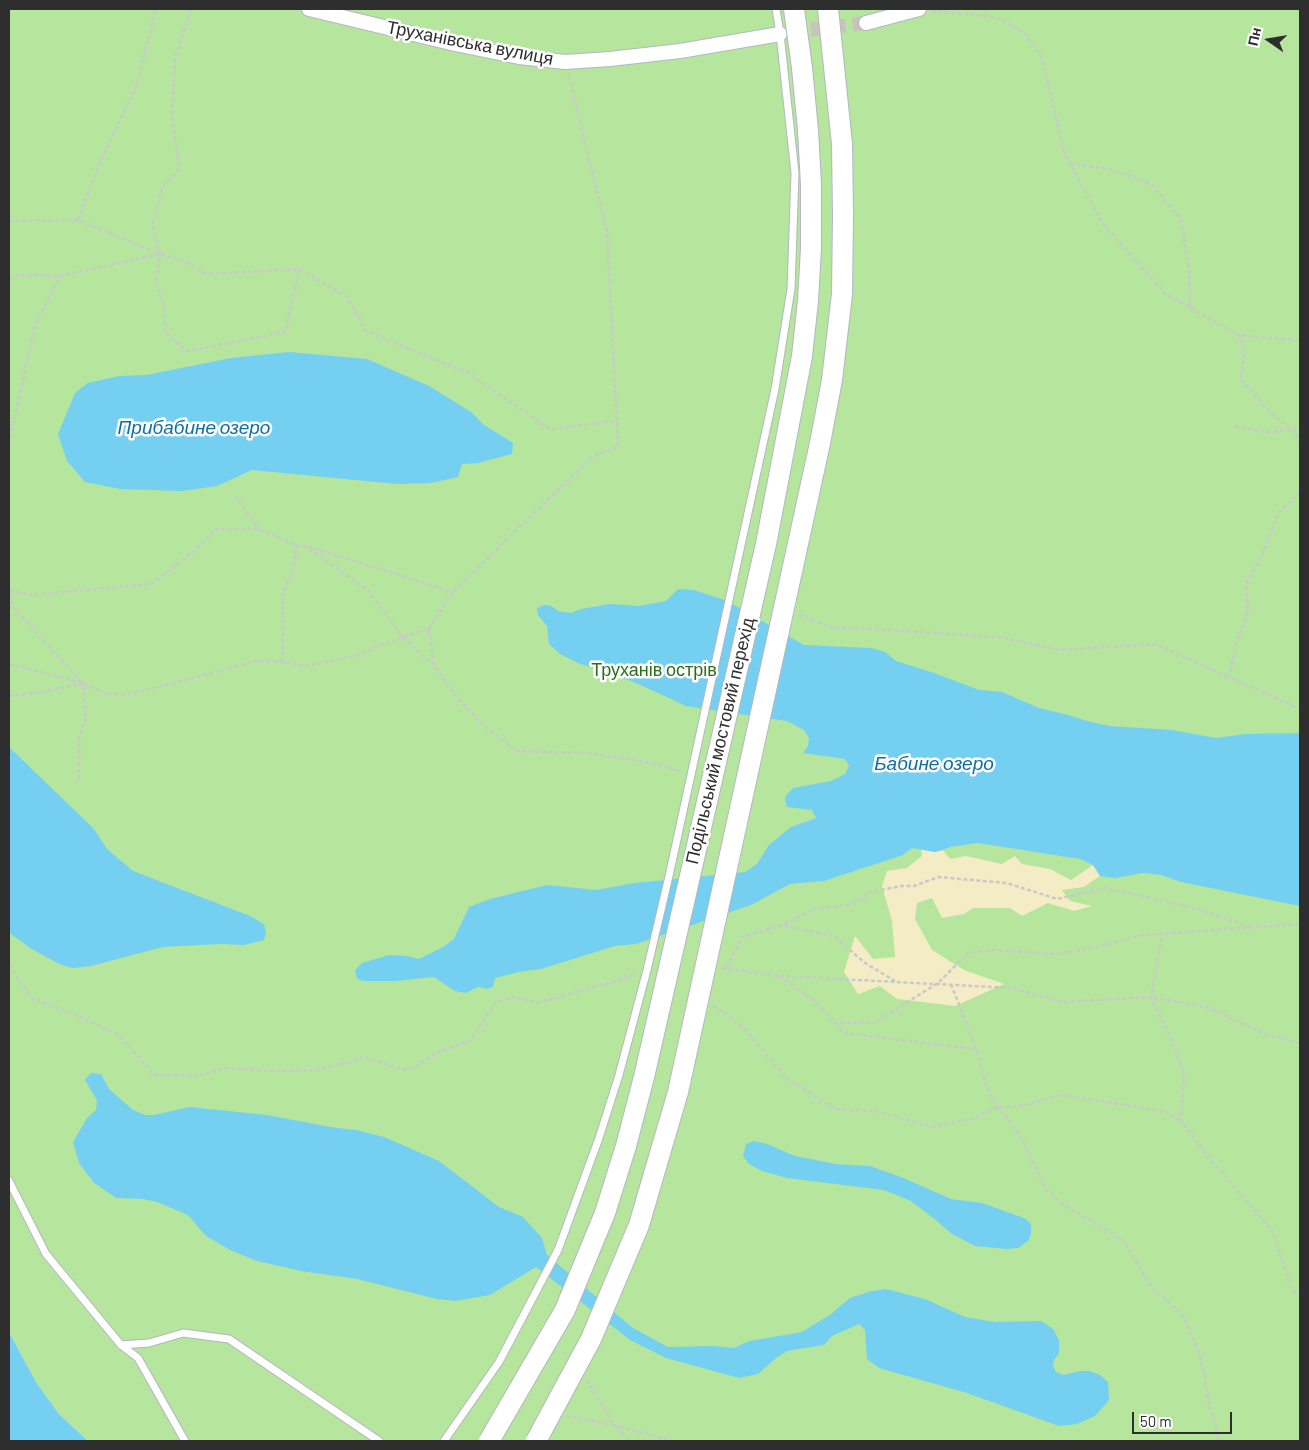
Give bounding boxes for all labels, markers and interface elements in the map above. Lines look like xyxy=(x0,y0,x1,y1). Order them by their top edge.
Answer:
north arrow xyxy=(1244,15,1294,65)
street label: Труханівська вулиця xyxy=(385,16,555,70)
text: Пн xyxy=(1244,26,1264,47)
water label: Прибабине озеро xyxy=(118,417,270,439)
street label: Подільський мостовий перехід xyxy=(681,616,759,866)
park label: Труханів острів xyxy=(591,659,717,681)
water label: Бабине озеро xyxy=(874,753,994,775)
scale bar xyxy=(1134,1402,1234,1434)
text: 50 m xyxy=(1140,1412,1172,1430)

